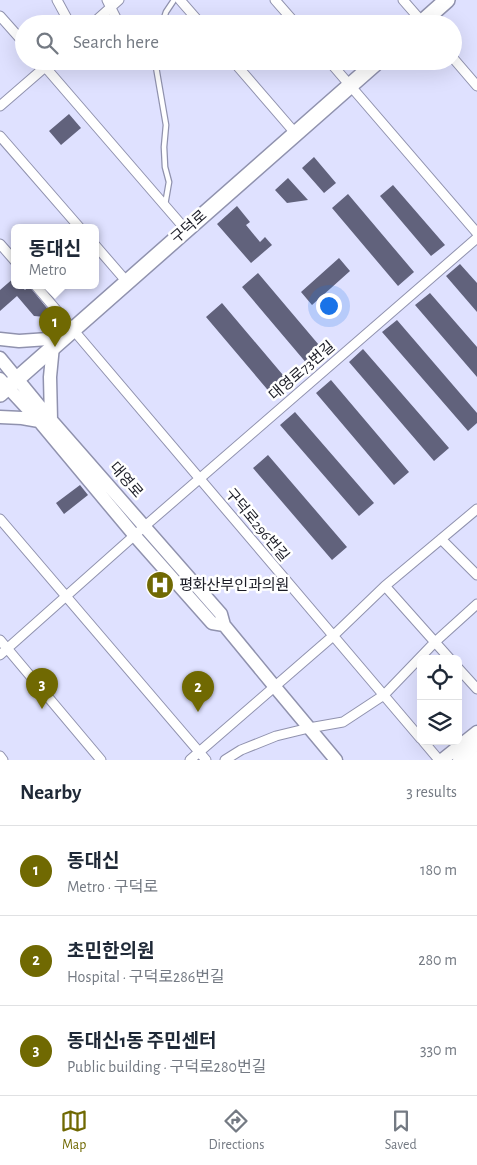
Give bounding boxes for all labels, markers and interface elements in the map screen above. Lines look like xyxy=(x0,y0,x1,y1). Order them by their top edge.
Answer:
search box xyxy=(15,15,462,70)
icon: search xyxy=(33,29,61,57)
text: Search here xyxy=(73,33,159,52)
street label: 구덕로 xyxy=(168,207,210,246)
popup xyxy=(11,224,99,289)
text: 동대신 xyxy=(29,240,81,259)
text: Metro xyxy=(29,262,67,278)
your location xyxy=(316,293,342,319)
pin: 1 xyxy=(39,306,71,347)
street label: 대영로73번길 xyxy=(266,338,338,403)
street label: 대영로 xyxy=(107,459,146,501)
street label: 구덕로296번길 xyxy=(222,485,292,564)
hospital icon: 평화산부인과의원 xyxy=(145,570,175,600)
place label: 평화산부인과의원 xyxy=(179,577,289,593)
map controls xyxy=(417,655,462,745)
button: locate xyxy=(417,655,462,700)
pin: 3 xyxy=(26,668,58,709)
pin: 2 xyxy=(182,671,214,712)
button: layers xyxy=(417,700,462,745)
text: Nearby xyxy=(20,782,81,803)
text: 3 results xyxy=(406,784,457,800)
text: 동대신 xyxy=(67,852,119,871)
text: 1 xyxy=(33,862,39,878)
text: 180 m xyxy=(420,862,457,878)
text: Metro · 구덕로 xyxy=(67,879,158,895)
text: 초민한의원 xyxy=(67,942,154,961)
text: 2 xyxy=(32,952,40,968)
text: 280 m xyxy=(418,952,457,968)
text: Hospital · 구덕로286번길 xyxy=(67,969,225,985)
text: 동대신1동 주민센터 xyxy=(67,1032,217,1051)
text: 3 xyxy=(33,1042,39,1058)
text: 330 m xyxy=(420,1042,457,1058)
text: Public building · 구덕로280번길 xyxy=(67,1059,266,1075)
tab: Map xyxy=(60,1107,88,1154)
tab: Directions xyxy=(209,1107,264,1154)
tab: Saved xyxy=(385,1107,417,1154)

